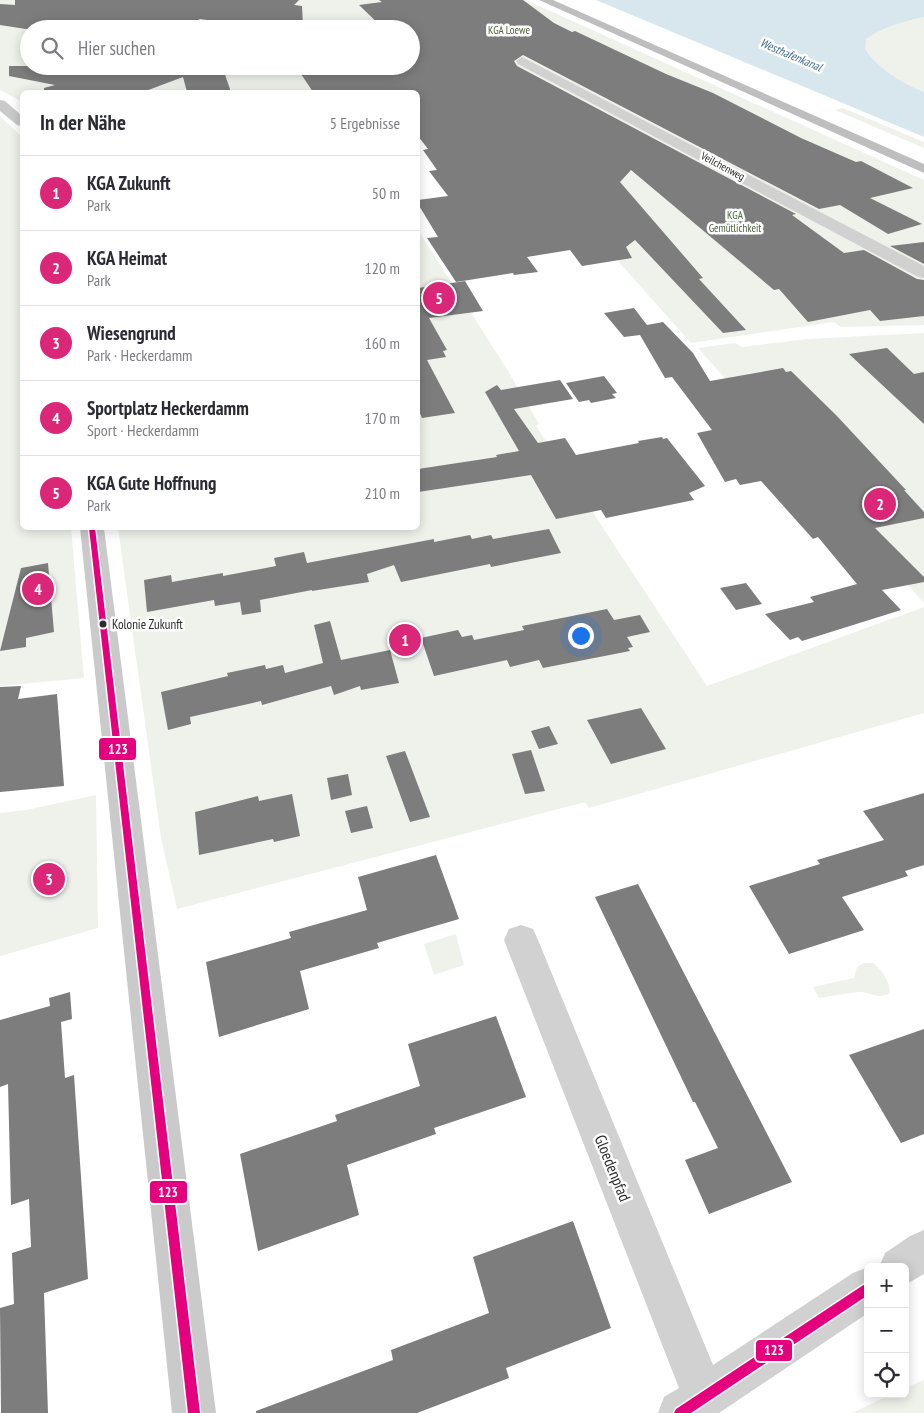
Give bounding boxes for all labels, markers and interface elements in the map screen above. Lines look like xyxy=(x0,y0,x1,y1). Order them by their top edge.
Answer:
search box xyxy=(20,20,420,75)
park label: KGA Loewe xyxy=(488,23,530,37)
icon: search xyxy=(38,34,66,62)
water label: Westhafenkanal xyxy=(758,35,825,75)
text: Hier suchen xyxy=(78,36,155,60)
text: In der Nähe xyxy=(40,109,126,136)
text: 5 Ergebnisse xyxy=(330,113,400,133)
street label: Veilchenweg xyxy=(698,148,748,184)
text: KGA Zukunft xyxy=(87,171,171,195)
text: 1 xyxy=(52,183,60,203)
text: 50 m xyxy=(372,183,400,203)
text: Park xyxy=(87,195,111,215)
park label: KGA Gemütlichkeit xyxy=(709,208,761,235)
text: KGA Heimat xyxy=(87,246,167,270)
text: 2 xyxy=(52,258,60,278)
text: 120 m xyxy=(365,258,400,278)
text: Park xyxy=(87,270,111,290)
pin: 5 xyxy=(423,279,455,317)
text: Wiesengrund xyxy=(87,321,176,345)
text: 3 xyxy=(52,333,60,353)
text: 160 m xyxy=(365,333,400,353)
text: Park · Heckerdamm xyxy=(87,345,193,365)
text: Sportplatz Heckerdamm xyxy=(87,396,249,420)
text: 4 xyxy=(52,408,60,428)
text: 170 m xyxy=(365,408,400,428)
text: Sport · Heckerdamm xyxy=(87,420,199,440)
text: KGA Gute Hoffnung xyxy=(87,471,216,495)
text: 5 xyxy=(52,483,60,503)
text: 210 m xyxy=(365,483,400,503)
pin: 2 xyxy=(864,485,896,523)
text: Park xyxy=(87,495,111,515)
pin: 4 xyxy=(22,570,54,608)
place label: Kolonie Zukunft xyxy=(112,616,183,633)
marker: Kolonie Zukunft xyxy=(98,619,108,629)
pin: 1 xyxy=(389,621,421,659)
your location xyxy=(568,623,594,649)
line badge: 123 xyxy=(98,737,137,761)
text: 123 xyxy=(108,740,128,758)
pin: 3 xyxy=(33,860,65,898)
street label: Gloedenpfad xyxy=(591,1132,635,1204)
line badge: 123 xyxy=(149,1180,188,1204)
text: 123 xyxy=(158,1183,178,1201)
map controls xyxy=(864,1263,909,1398)
button: + xyxy=(864,1263,909,1308)
button: − xyxy=(864,1308,909,1353)
line badge: 123 xyxy=(755,1339,793,1362)
text: 123 xyxy=(764,1341,784,1359)
button: locate xyxy=(864,1353,909,1398)

